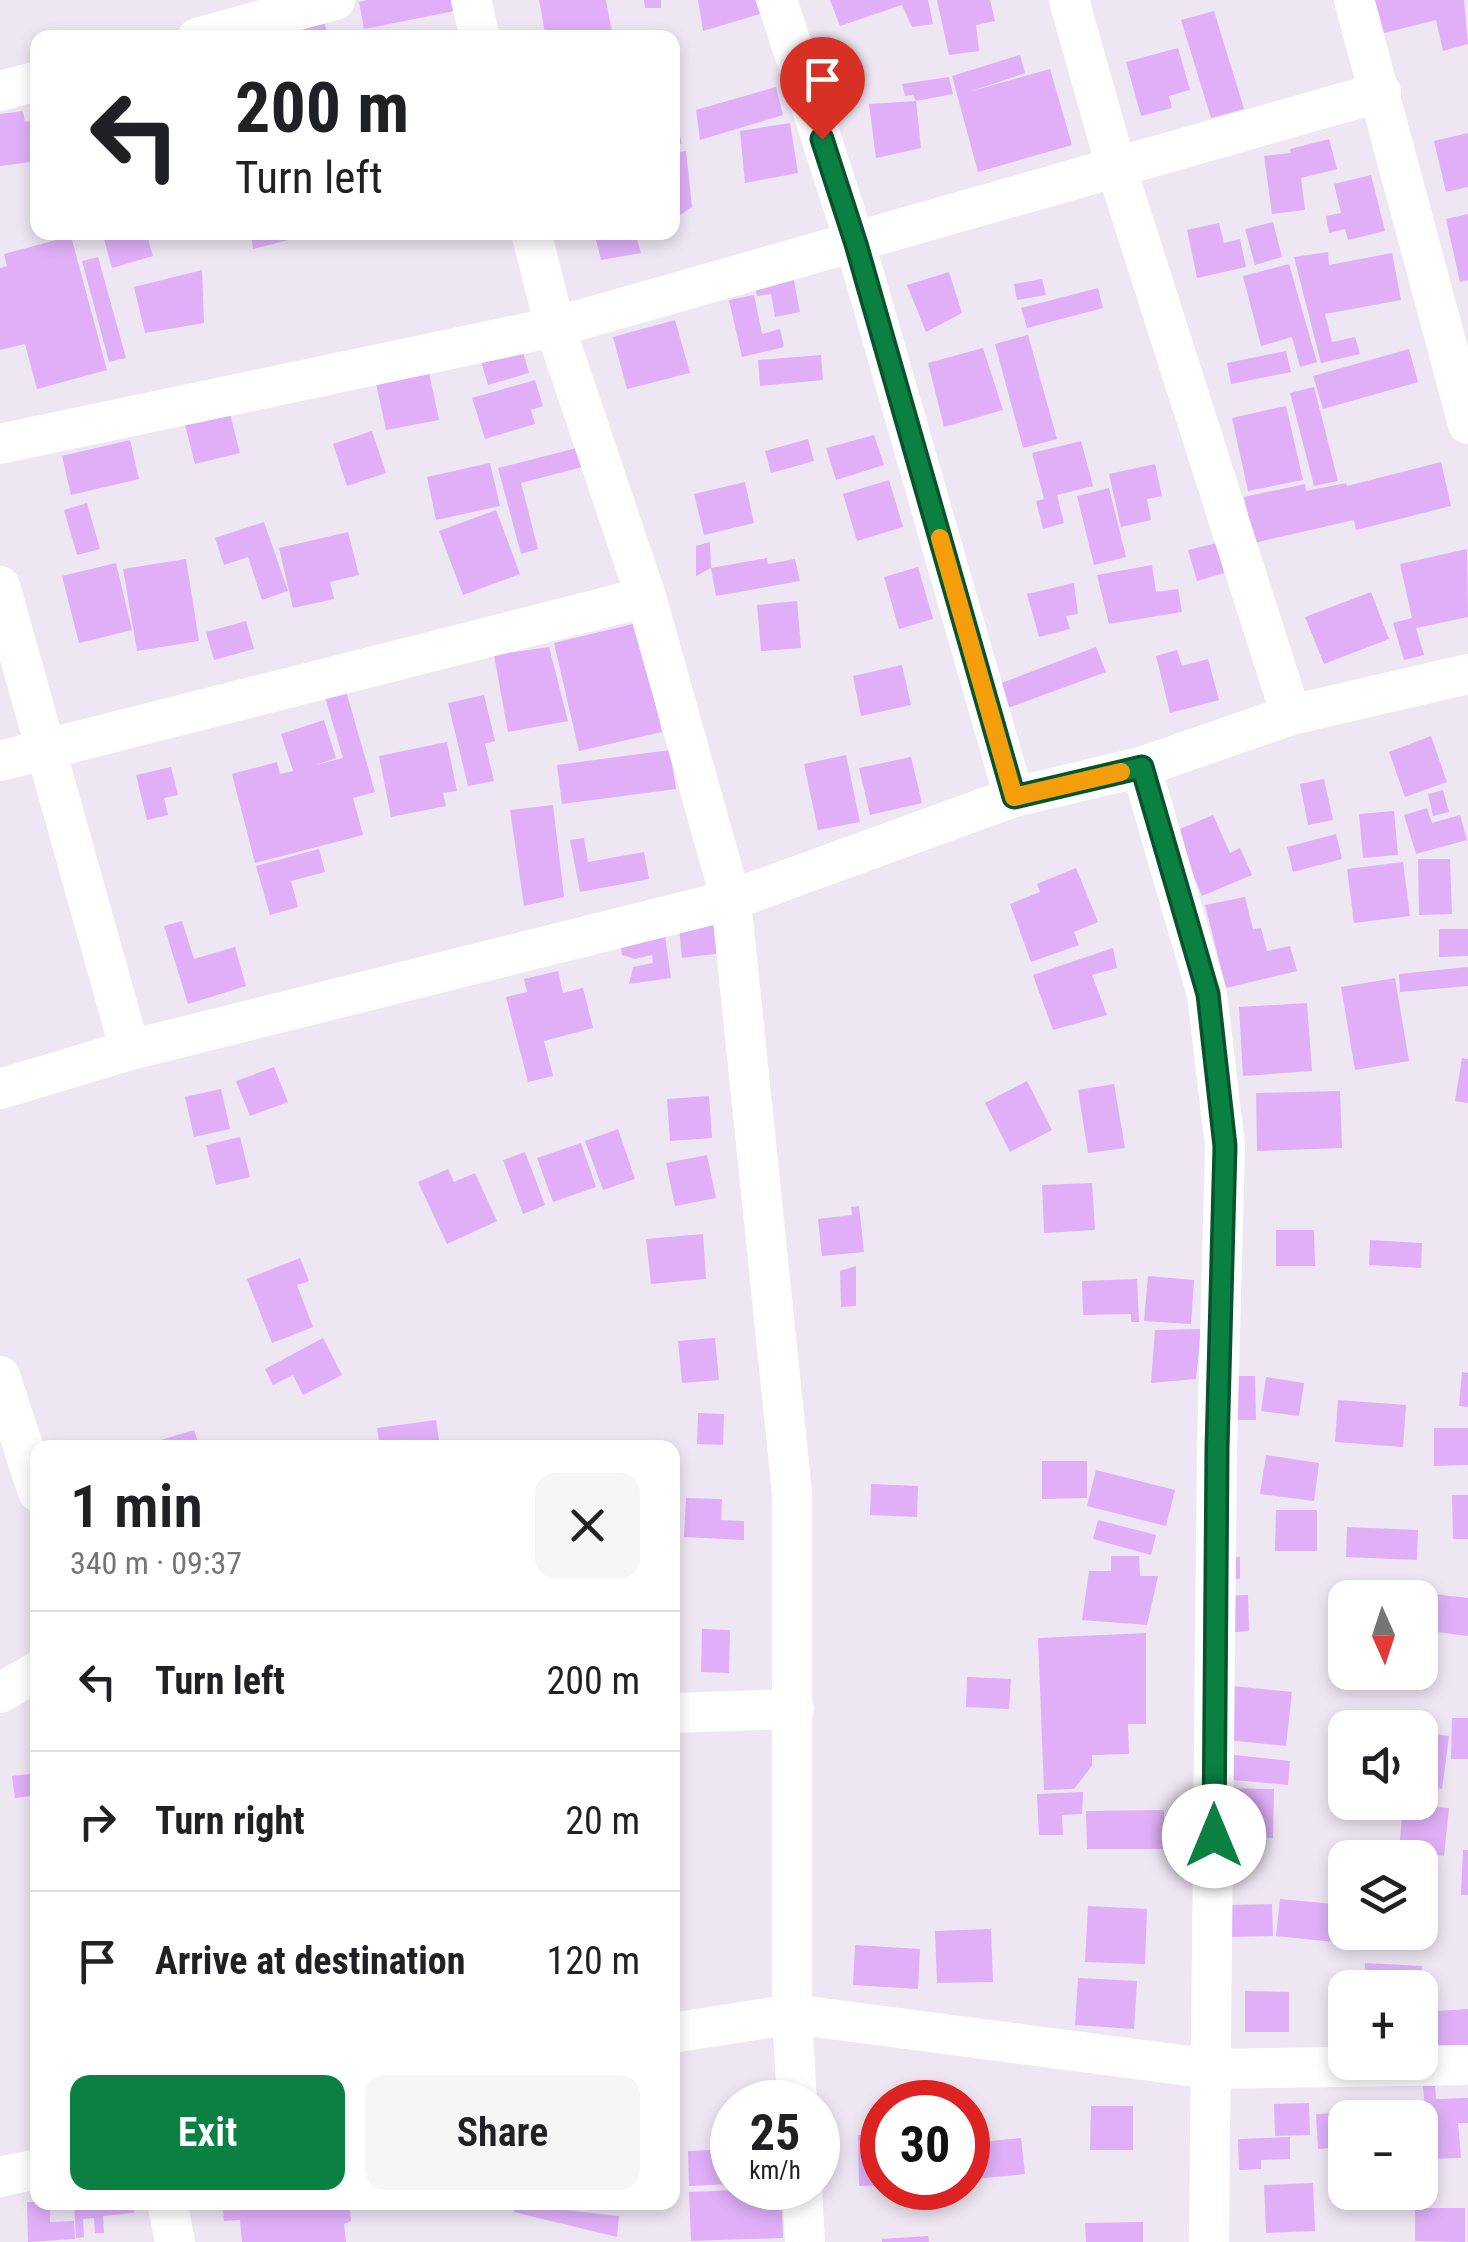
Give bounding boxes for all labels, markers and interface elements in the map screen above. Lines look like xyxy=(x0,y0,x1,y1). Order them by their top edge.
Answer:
pin xyxy=(780,37,865,140)
icon: arrive xyxy=(795,52,850,107)
text: 200 m xyxy=(235,67,409,149)
icon: left xyxy=(70,70,200,200)
text: Turn left xyxy=(235,151,383,204)
text: 1 min xyxy=(70,1471,203,1542)
button: close xyxy=(535,1473,640,1578)
text: 340 m · 09:37 xyxy=(70,1544,242,1582)
north arrow xyxy=(1328,1580,1438,1690)
map controls xyxy=(1328,1580,1438,2210)
icon: left xyxy=(70,1654,125,1709)
text: Turn left xyxy=(155,1659,285,1703)
text: 200 m xyxy=(546,1659,640,1703)
button: sound xyxy=(1328,1710,1438,1820)
position arrow xyxy=(1162,1784,1266,1888)
icon: right xyxy=(70,1794,125,1849)
text: Turn right xyxy=(155,1799,305,1843)
text: 20 m xyxy=(565,1799,640,1843)
button: layers xyxy=(1328,1840,1438,1950)
icon: arrive xyxy=(70,1934,125,1989)
text: Arrive at destination xyxy=(155,1939,465,1983)
text: 120 m xyxy=(546,1939,640,1983)
button: + xyxy=(1328,1970,1438,2080)
button: Exit xyxy=(70,2075,345,2190)
button: Share xyxy=(365,2075,640,2190)
speed limit sign: 30 xyxy=(860,2080,990,2210)
button: − xyxy=(1328,2100,1438,2210)
text: 25 xyxy=(750,2104,800,2162)
text: km/h xyxy=(749,2156,801,2185)

